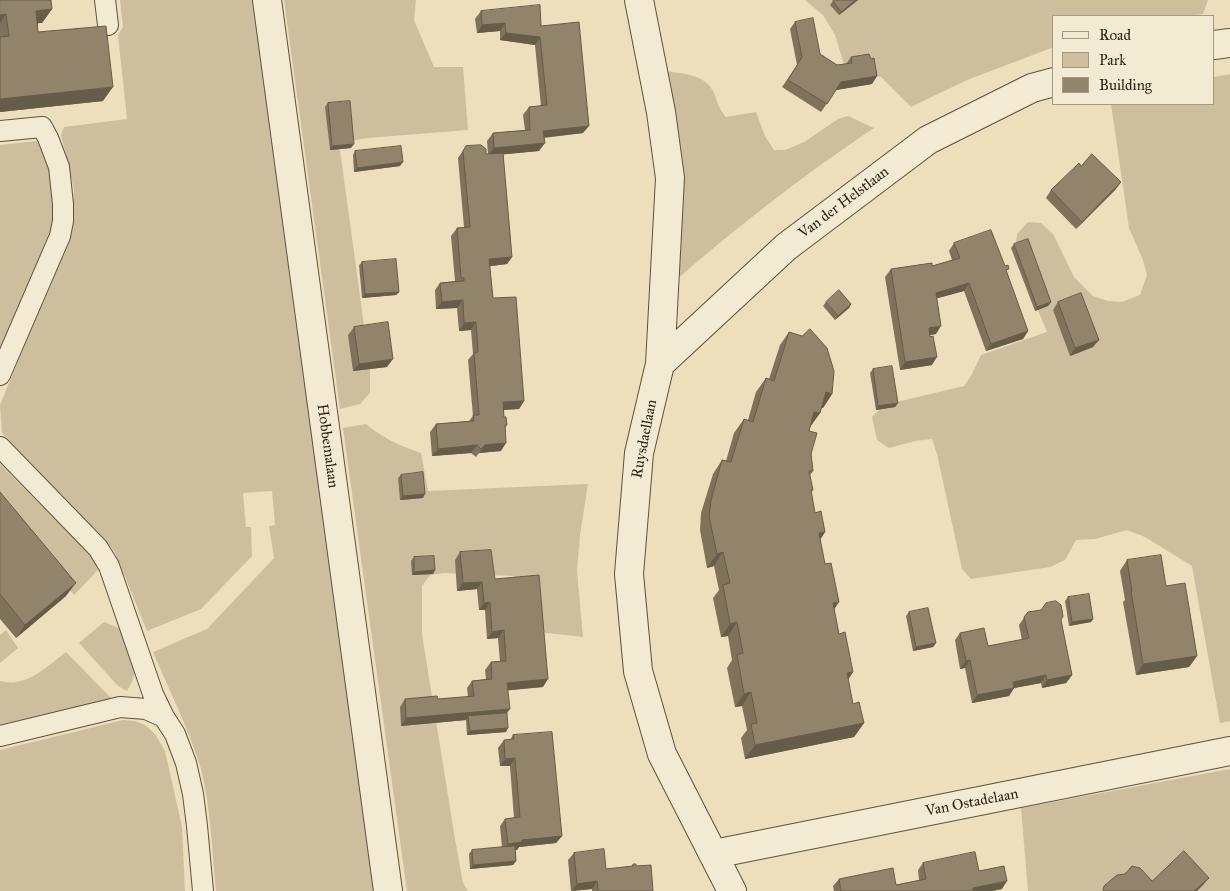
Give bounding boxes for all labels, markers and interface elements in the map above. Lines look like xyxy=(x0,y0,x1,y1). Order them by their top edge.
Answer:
legend xyxy=(1052,15,1215,105)
text: Road xyxy=(1099,26,1131,44)
text: Park xyxy=(1099,51,1126,69)
text: Building xyxy=(1099,76,1152,94)
street label: Van der Helstlaan xyxy=(795,163,893,243)
street label: Ruysdaellaan xyxy=(629,398,661,480)
street label: Hobbemalaan xyxy=(312,403,342,489)
street label: Van Ostadelaan xyxy=(924,785,1020,821)

